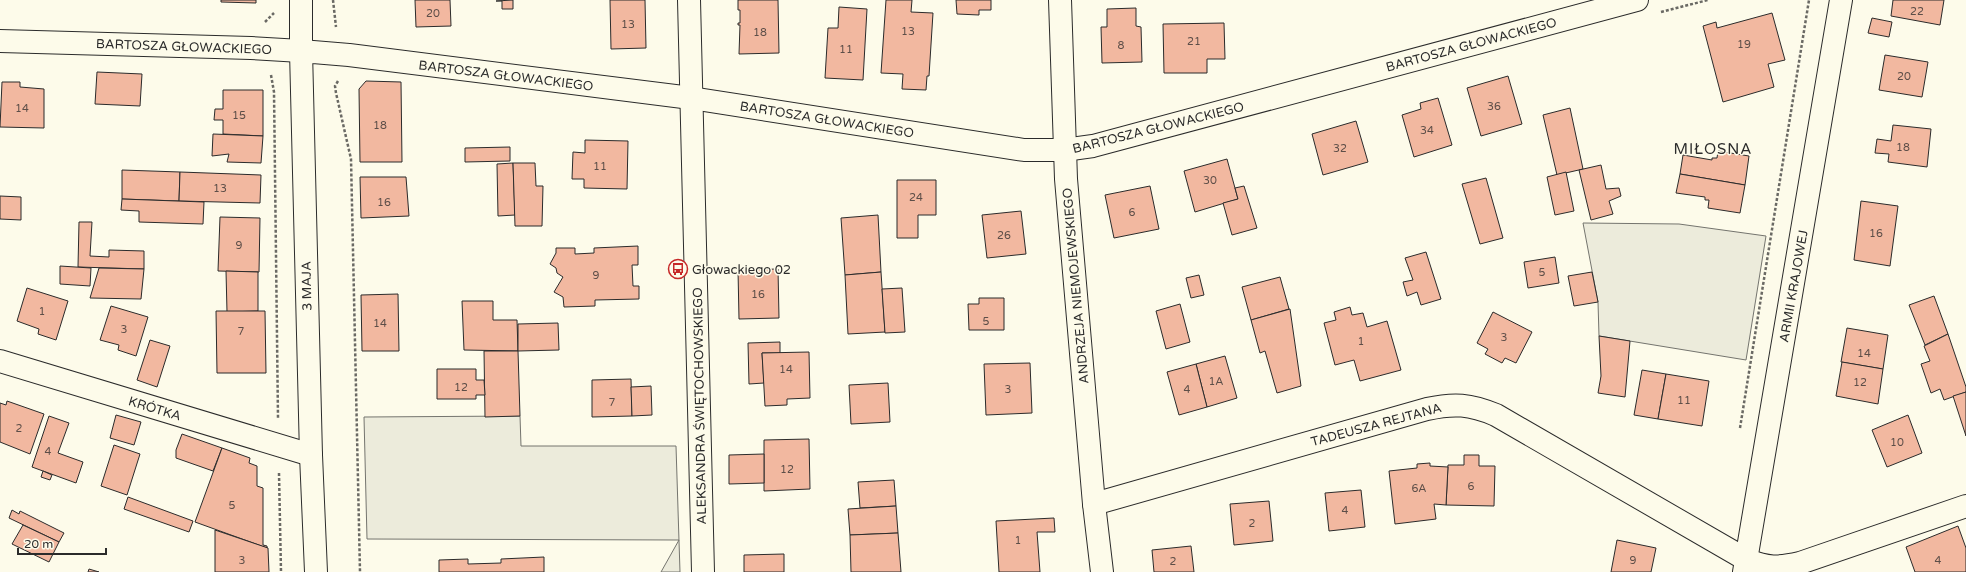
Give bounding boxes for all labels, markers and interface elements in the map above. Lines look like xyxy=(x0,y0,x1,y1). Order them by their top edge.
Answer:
house number: 22 xyxy=(1910,5,1924,18)
house number: 20 xyxy=(426,7,440,20)
street label: BARTOSZA GŁOWACKIEGO xyxy=(1384,14,1558,75)
house number: 13 xyxy=(621,18,635,31)
house number: 13 xyxy=(901,25,915,38)
house number: 18 xyxy=(753,26,767,39)
house number: 21 xyxy=(1187,35,1201,48)
street label: BARTOSZA GŁOWACKIEGO xyxy=(96,36,272,58)
house number: 19 xyxy=(1737,38,1751,51)
house number: 8 xyxy=(1118,39,1125,52)
house number: 11 xyxy=(839,43,853,56)
street label: BARTOSZA GŁOWACKIEGO xyxy=(417,57,594,95)
house number: 20 xyxy=(1897,70,1911,83)
street label: BARTOSZA GŁOWACKIEGO xyxy=(739,98,915,142)
street label: BARTOSZA GŁOWACKIEGO xyxy=(1071,99,1246,157)
house number: 36 xyxy=(1487,100,1501,113)
house number: 14 xyxy=(15,102,29,115)
house number: 15 xyxy=(232,109,246,122)
house number: 18 xyxy=(373,119,387,132)
house number: 34 xyxy=(1420,124,1434,137)
district label: MIŁOSNA xyxy=(1673,140,1753,158)
house number: 18 xyxy=(1896,141,1910,154)
house number: 32 xyxy=(1333,142,1347,155)
house number: 11 xyxy=(593,160,607,173)
house number: 30 xyxy=(1203,174,1217,187)
house number: 13 xyxy=(213,182,227,195)
street label: ANDRZEJA NIEMOJEWSKIEGO xyxy=(1059,187,1093,385)
house number: 24 xyxy=(909,191,923,204)
house number: 16 xyxy=(377,196,391,209)
house number: 6 xyxy=(1129,206,1136,219)
house number: 16 xyxy=(1869,227,1883,240)
house number: 26 xyxy=(997,229,1011,242)
street label: ARMII KRAJOWEJ xyxy=(1776,229,1812,344)
house number: 9 xyxy=(236,239,243,252)
bus stop icon: Głowackiego 02 xyxy=(667,258,689,280)
street label: 3 MAJA xyxy=(299,261,315,311)
place label: Głowackiego 02 xyxy=(692,262,791,278)
house number: 5 xyxy=(1539,266,1546,279)
house number: 9 xyxy=(593,269,600,282)
street label: ALEKSANDRA ŚWIĘTOCHOWSKIEGO xyxy=(690,287,710,525)
house number: 16 xyxy=(751,288,765,301)
house number: 1 xyxy=(39,305,45,318)
house number: 5 xyxy=(983,315,990,328)
house number: 14 xyxy=(373,317,387,330)
house number: 3 xyxy=(121,323,128,336)
house number: 7 xyxy=(238,325,245,338)
house number: 3 xyxy=(1501,331,1508,344)
house number: 1 xyxy=(1358,335,1364,348)
house number: 14 xyxy=(1857,347,1871,360)
house number: 14 xyxy=(779,363,793,376)
house number: 1A xyxy=(1208,375,1224,388)
house number: 12 xyxy=(1853,376,1867,389)
house number: 12 xyxy=(454,381,468,394)
house number: 3 xyxy=(1005,383,1012,396)
house number: 4 xyxy=(1184,383,1191,396)
street label: KRÓTKA xyxy=(126,393,183,425)
house number: 11 xyxy=(1677,394,1691,407)
house number: 7 xyxy=(609,396,616,409)
street label: TADEUSZA REJTANA xyxy=(1309,400,1444,450)
house number: 2 xyxy=(16,422,23,435)
house number: 10 xyxy=(1890,436,1904,449)
house number: 4 xyxy=(45,445,52,458)
house number: 12 xyxy=(780,463,794,476)
house number: 6 xyxy=(1468,480,1475,493)
house number: 6A xyxy=(1411,482,1427,495)
house number: 5 xyxy=(229,499,236,512)
house number: 4 xyxy=(1342,504,1349,517)
house number: 2 xyxy=(1249,517,1256,530)
scale bar xyxy=(18,530,106,556)
house number: 1 xyxy=(1015,534,1021,547)
text: 20 m xyxy=(24,537,53,551)
house number: 3 xyxy=(239,554,246,567)
house number: 9 xyxy=(1630,554,1637,567)
house number: 4 xyxy=(1935,554,1942,567)
house number: 2 xyxy=(1170,555,1177,568)

